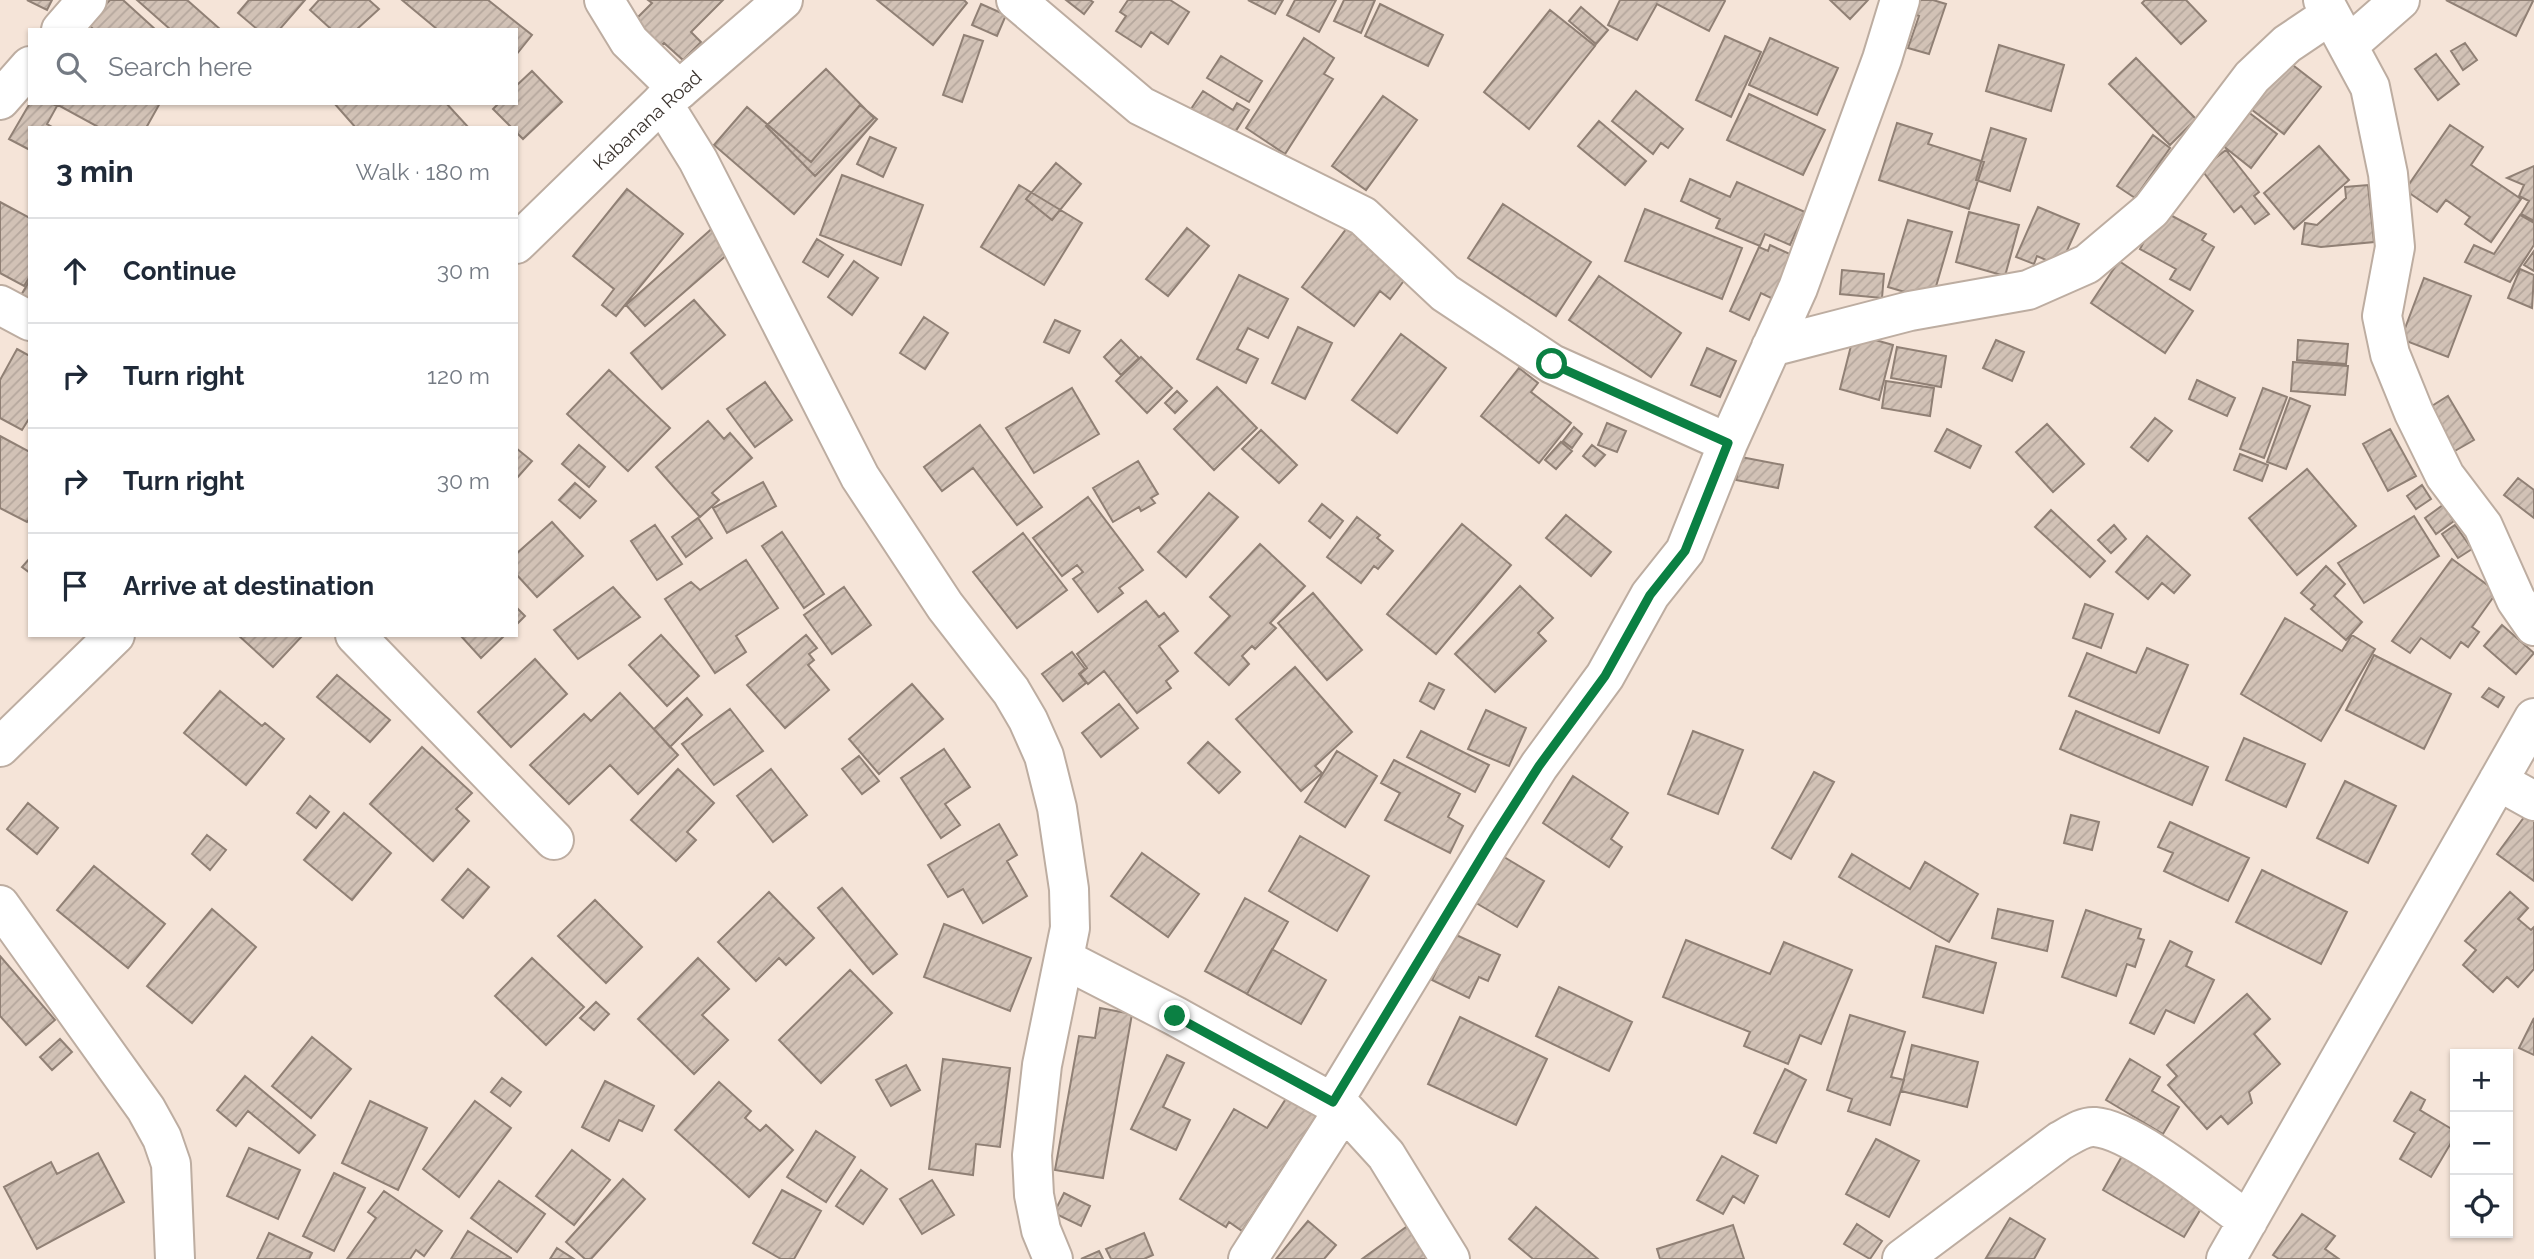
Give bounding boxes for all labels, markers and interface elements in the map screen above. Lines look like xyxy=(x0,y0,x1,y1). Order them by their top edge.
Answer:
search box xyxy=(28,28,518,105)
icon: search xyxy=(52,48,90,86)
text: Search here xyxy=(108,52,252,82)
street label: Kabanana Road xyxy=(588,66,706,174)
text: 3 min xyxy=(56,154,134,189)
text: Walk · 180 m xyxy=(356,158,490,185)
icon: ahead xyxy=(56,252,94,290)
text: Continue xyxy=(123,256,236,286)
text: 30 m xyxy=(437,257,490,284)
route start xyxy=(1536,348,1567,379)
icon: right xyxy=(56,357,94,395)
text: Turn right xyxy=(123,361,244,391)
text: 120 m xyxy=(427,362,490,389)
icon: right xyxy=(56,462,94,500)
text: Turn right xyxy=(123,466,244,496)
text: 30 m xyxy=(437,467,490,494)
icon: arrive xyxy=(56,567,94,605)
text: Arrive at destination xyxy=(123,571,374,601)
route end xyxy=(1159,1000,1190,1031)
map controls xyxy=(2450,1049,2513,1238)
button: + xyxy=(2450,1049,2513,1112)
button: − xyxy=(2450,1112,2513,1175)
button: locate xyxy=(2450,1175,2513,1238)

